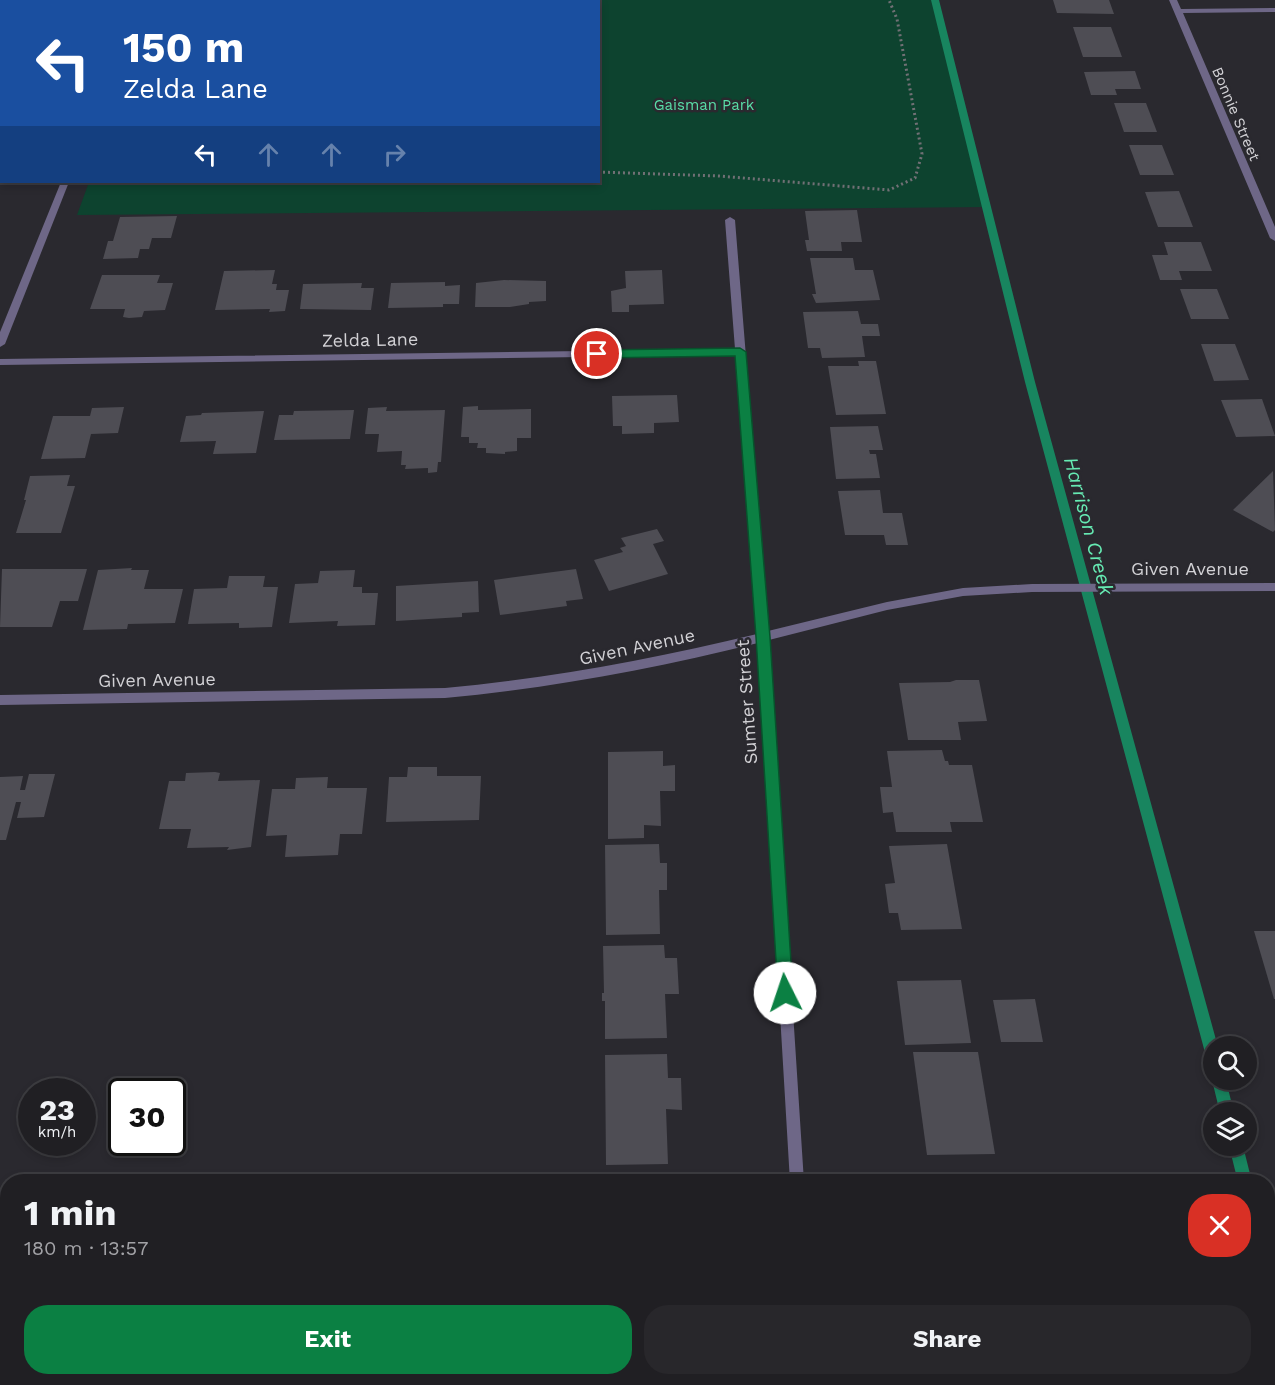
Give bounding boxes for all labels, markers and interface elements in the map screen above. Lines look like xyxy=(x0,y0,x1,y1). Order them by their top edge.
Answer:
text: 150 m xyxy=(123,23,244,72)
icon: left xyxy=(24,24,102,102)
street label: Bonnie Street xyxy=(1208,64,1264,164)
text: Zelda Lane xyxy=(123,73,268,105)
park label: Gaisman Park xyxy=(654,96,755,114)
icon: left xyxy=(189,138,222,171)
icon: ahead xyxy=(252,138,285,171)
icon: ahead xyxy=(315,138,348,171)
icon: right xyxy=(378,138,411,171)
street label: Zelda Lane xyxy=(322,328,418,351)
pin xyxy=(571,328,622,379)
icon: arrive xyxy=(580,337,613,370)
water label: Harrison Creek xyxy=(1059,454,1119,599)
street label: Given Avenue xyxy=(1131,558,1249,579)
street label: Given Avenue xyxy=(577,624,697,669)
street label: Sumter Street xyxy=(732,639,761,765)
street label: Given Avenue xyxy=(98,668,216,691)
position arrow xyxy=(753,961,817,1025)
map controls xyxy=(1203,1036,1257,1156)
button: search xyxy=(1203,1036,1257,1090)
speed limit sign: 30 xyxy=(108,1078,186,1156)
text: 23 xyxy=(39,1092,75,1127)
button: layers xyxy=(1203,1102,1257,1156)
text: km/h xyxy=(38,1123,76,1141)
text: 1 min xyxy=(24,1192,116,1234)
button: close xyxy=(1188,1194,1251,1257)
text: 180 m · 13:57 xyxy=(24,1236,148,1260)
button: Exit xyxy=(24,1305,632,1374)
button: Share xyxy=(644,1305,1251,1374)

